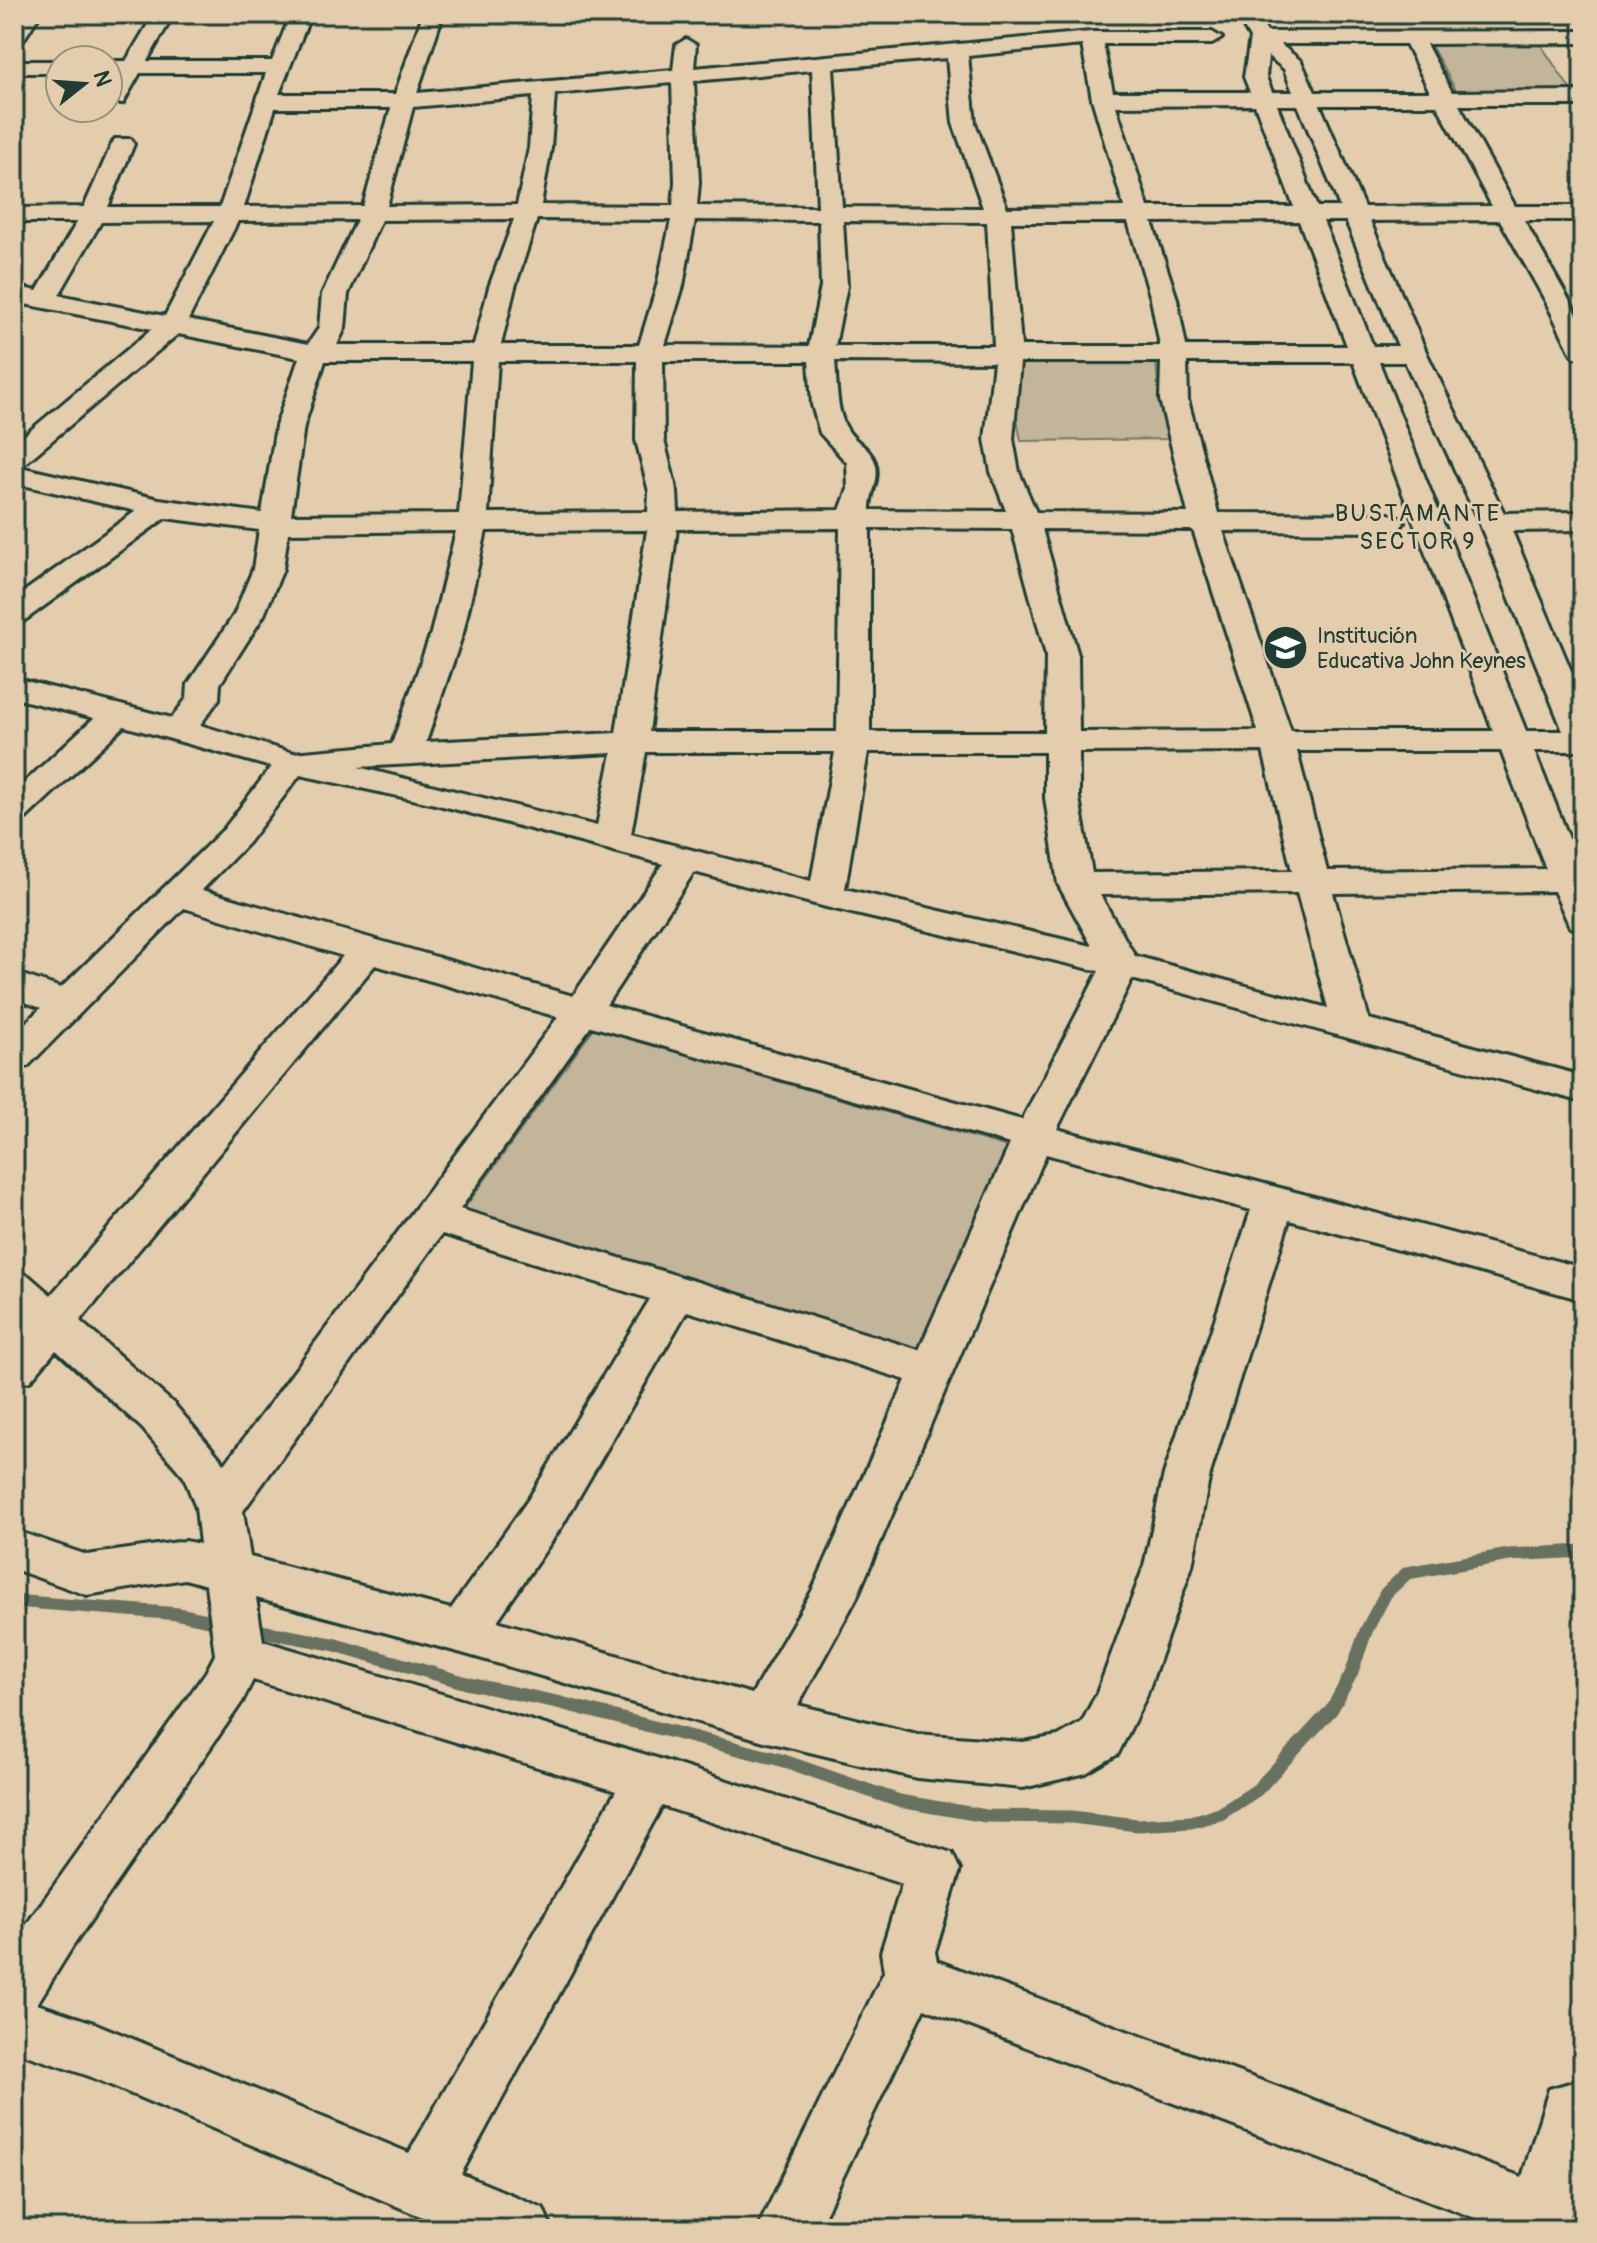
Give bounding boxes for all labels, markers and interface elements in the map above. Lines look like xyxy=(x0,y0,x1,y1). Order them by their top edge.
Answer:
north arrow xyxy=(44,44,124,124)
text: N xyxy=(87,67,118,90)
district label: BUSTAMANTE SECTOR 9 xyxy=(1335,499,1501,556)
place label: Institución Educativa John Keynes xyxy=(1317,622,1526,675)
school or university icon: Institución Educativa John Keynes xyxy=(1262,624,1310,672)

